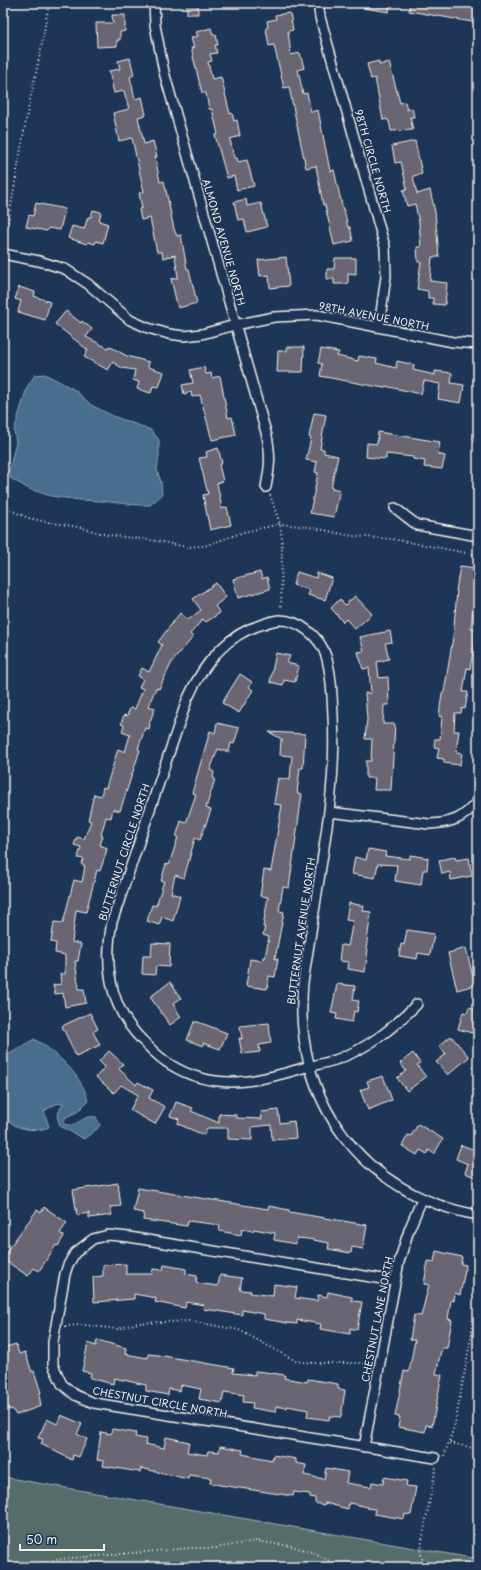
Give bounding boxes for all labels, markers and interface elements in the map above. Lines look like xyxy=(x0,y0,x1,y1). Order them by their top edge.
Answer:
street label: 98TH CIRCLE NORTH xyxy=(352,107,395,215)
street label: ALMOND AVENUE NORTH xyxy=(199,177,250,307)
street label: 98TH AVENUE NORTH xyxy=(318,297,431,334)
street label: BUTTERNUT CIRCLE NORTH xyxy=(94,781,153,922)
street label: BUTTERNUT AVENUE NORTH xyxy=(283,856,318,1006)
street label: CHESTNUT LANE NORTH xyxy=(357,1255,396,1383)
street label: CHESTNUT CIRCLE NORTH xyxy=(91,1382,229,1421)
scale bar xyxy=(20,1526,104,1552)
text: 50 m xyxy=(26,1530,57,1548)

